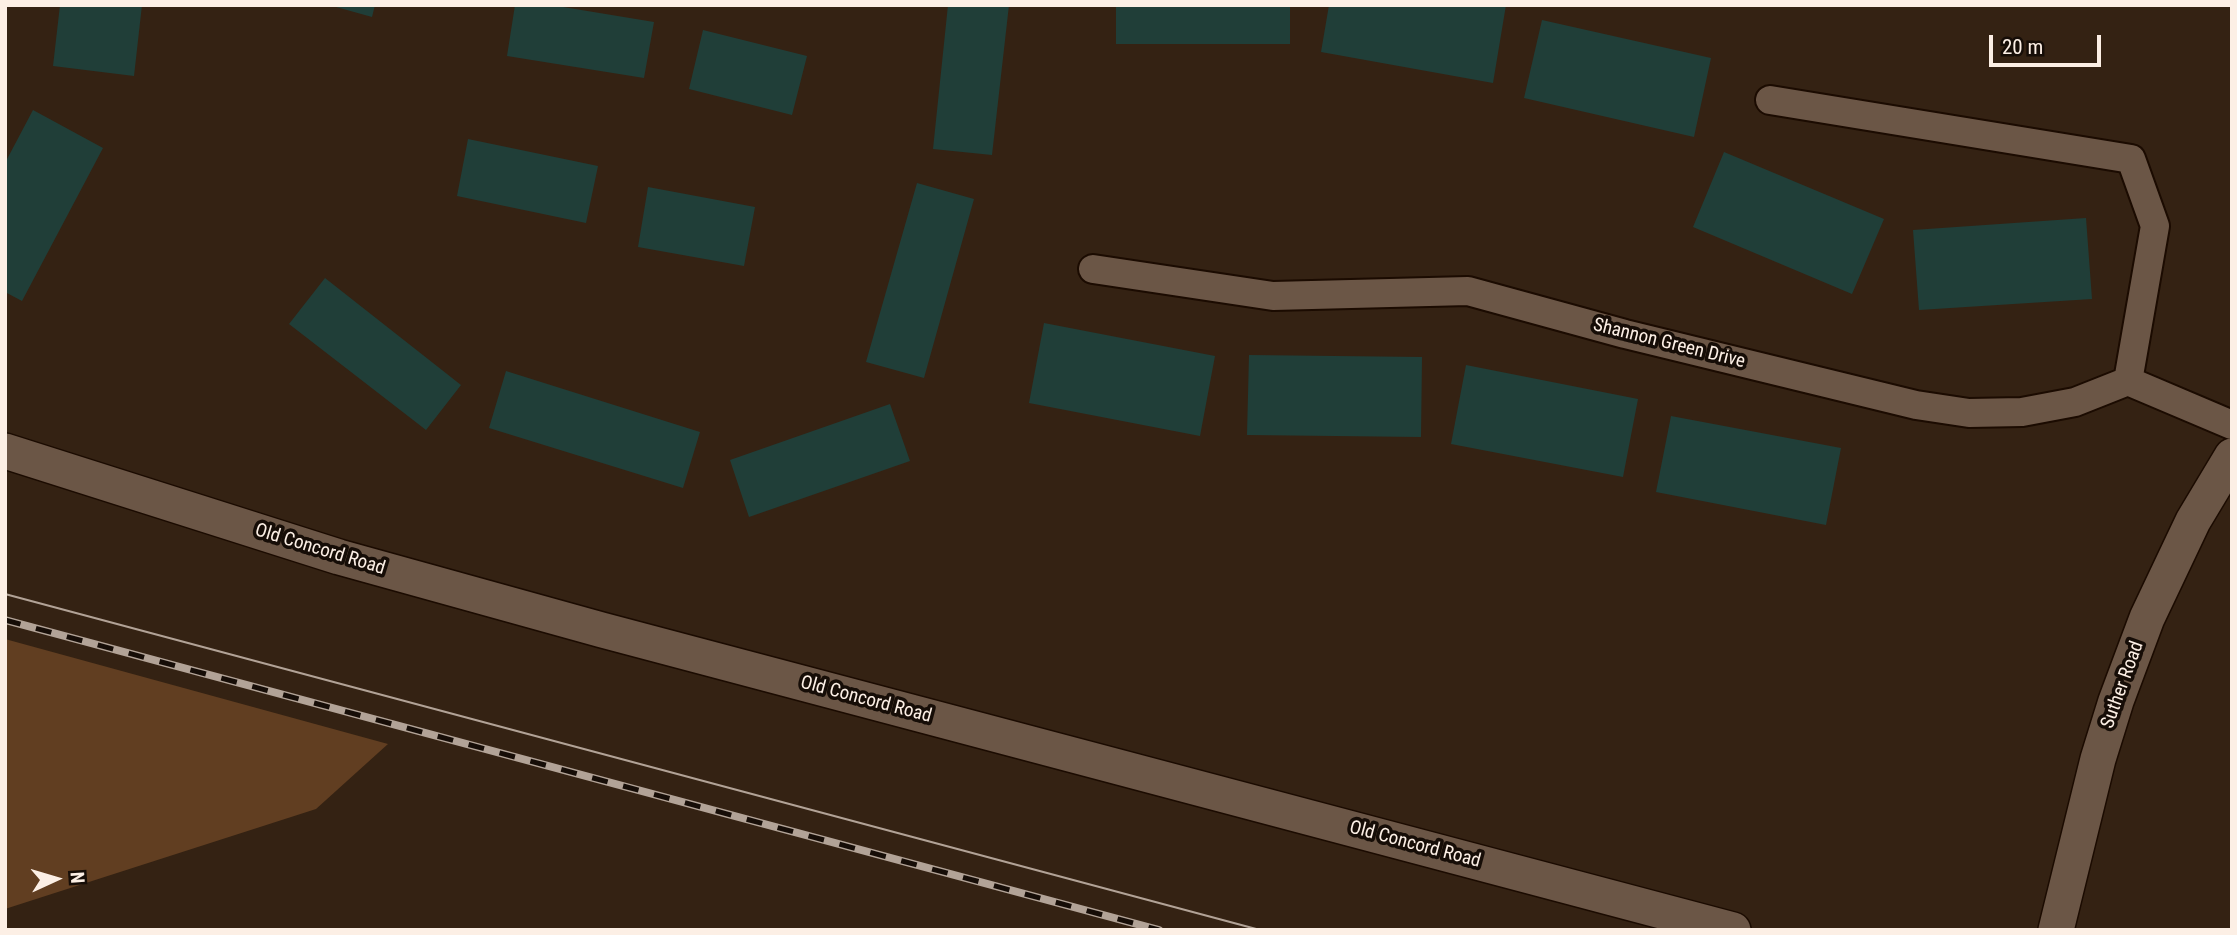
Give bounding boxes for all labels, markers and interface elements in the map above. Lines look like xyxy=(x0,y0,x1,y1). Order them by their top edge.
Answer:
scale bar xyxy=(1992,21,2104,65)
text: 20 m xyxy=(2002,35,2043,59)
street label: Shannon Green Drive xyxy=(1591,314,1747,374)
street label: Old Concord Road xyxy=(252,519,388,581)
street label: Suther Road xyxy=(2097,638,2149,732)
street label: Old Concord Road xyxy=(798,672,934,728)
street label: Old Concord Road xyxy=(1347,817,1483,873)
north arrow xyxy=(21,844,91,914)
text: N xyxy=(66,871,89,884)

